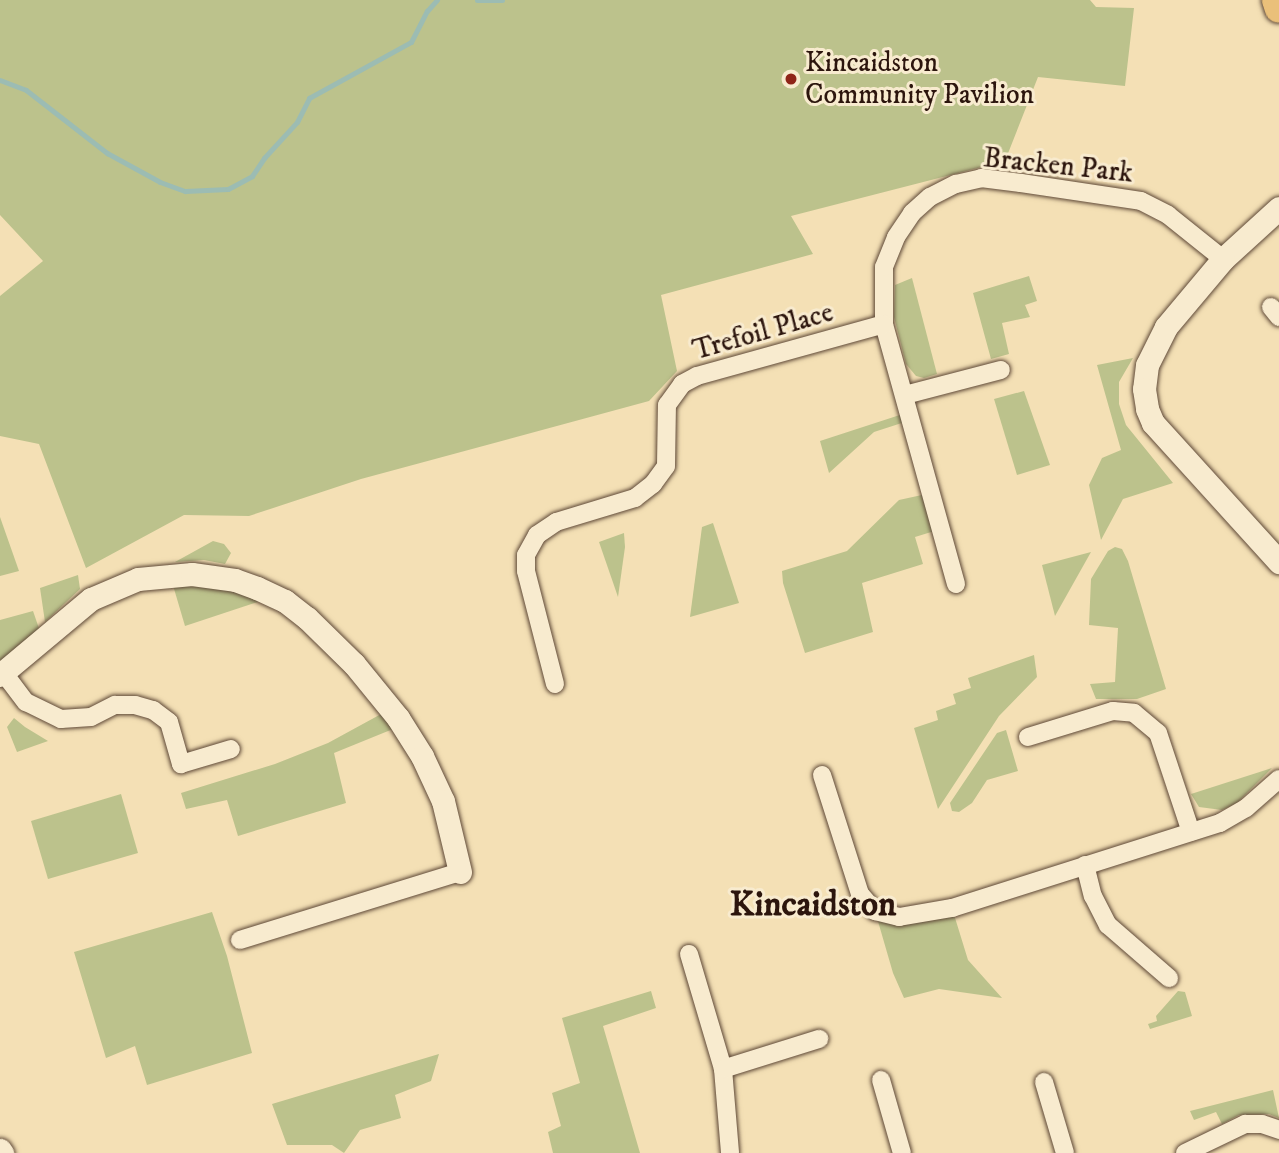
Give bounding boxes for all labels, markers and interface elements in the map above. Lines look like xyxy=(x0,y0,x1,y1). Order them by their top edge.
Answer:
place label: Kincaidston Community Pavilion xyxy=(805,46,1034,112)
marker: Kincaidston Community Pavilion xyxy=(783,71,799,87)
street label: Bracken Park xyxy=(982,141,1134,191)
street label: Trefoil Place xyxy=(689,296,837,368)
district label: Kincaidston xyxy=(730,884,896,926)

